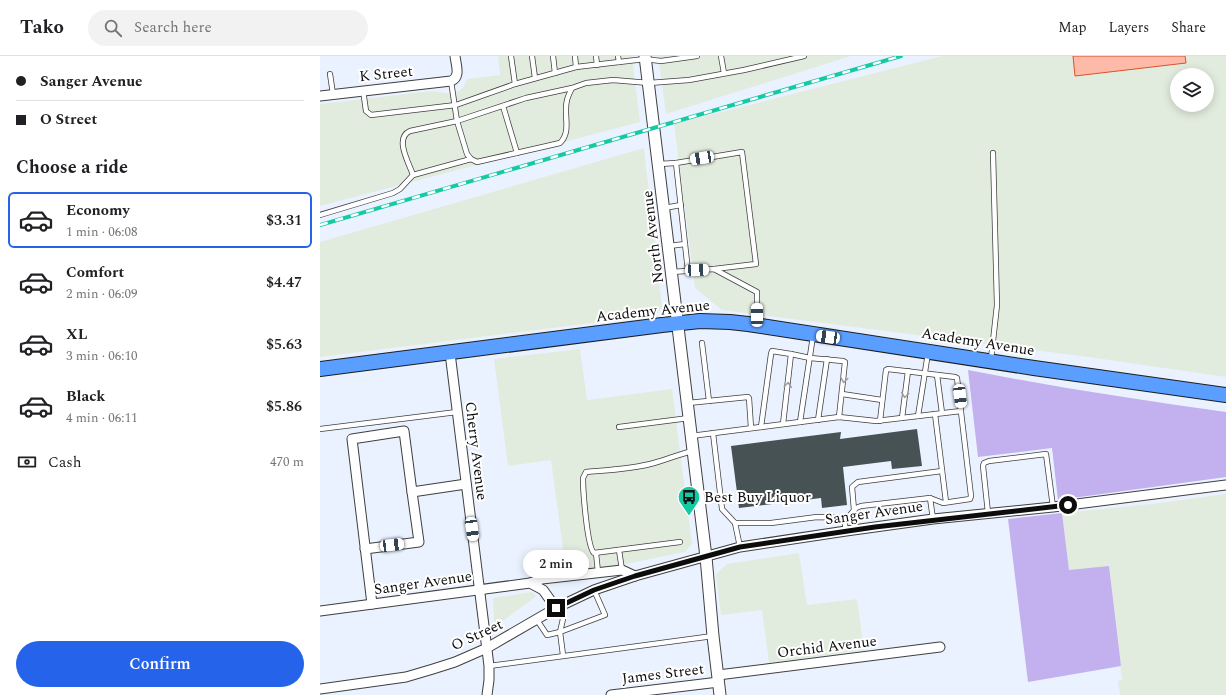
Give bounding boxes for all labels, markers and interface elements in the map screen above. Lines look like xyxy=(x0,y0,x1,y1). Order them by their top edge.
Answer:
search box xyxy=(88,10,368,46)
text: Tako xyxy=(20,13,64,42)
text: Search here xyxy=(134,16,212,39)
icon: search xyxy=(102,17,124,39)
text: Map xyxy=(1058,17,1087,38)
text: Layers xyxy=(1109,17,1149,38)
text: Share xyxy=(1171,17,1206,38)
street label: K Street xyxy=(358,60,414,88)
map controls xyxy=(1170,68,1214,112)
button: layers xyxy=(1170,68,1214,112)
text: Sanger Avenue xyxy=(40,70,142,93)
text: O Street xyxy=(40,108,97,131)
car xyxy=(689,150,715,166)
text: Choose a ride xyxy=(16,154,128,181)
street label: North Avenue xyxy=(636,189,670,285)
text: Economy xyxy=(66,199,130,222)
icon: car xyxy=(18,202,54,238)
text: $3.31 xyxy=(266,209,302,232)
text: 1 min · 06:08 xyxy=(66,222,138,242)
text: Comfort xyxy=(66,261,124,284)
car xyxy=(685,263,709,277)
icon: car xyxy=(18,264,54,300)
text: $4.47 xyxy=(266,271,302,294)
text: 2 min · 06:09 xyxy=(66,284,138,304)
street label: Academy Avenue xyxy=(595,294,711,328)
car xyxy=(751,303,763,327)
street label: Academy Avenue xyxy=(920,322,1036,362)
text: XL xyxy=(66,323,87,346)
icon: car xyxy=(18,326,54,362)
car xyxy=(815,329,841,345)
text: $5.63 xyxy=(266,333,302,356)
text: 3 min · 06:10 xyxy=(66,346,138,366)
one-way arrow xyxy=(840,377,849,383)
one-way arrow xyxy=(783,382,792,389)
car xyxy=(953,383,967,409)
text: Black xyxy=(66,385,105,408)
icon: car xyxy=(18,388,54,424)
one-way arrow xyxy=(901,391,910,398)
text: $5.86 xyxy=(266,395,302,418)
street label: Cherry Avenue xyxy=(459,400,493,502)
text: 4 min · 06:11 xyxy=(66,408,138,428)
icon: cash xyxy=(16,451,38,473)
text: Cash xyxy=(48,451,81,474)
text: 470 m xyxy=(270,452,304,472)
bus stop icon: Best Buy Liquor xyxy=(676,484,702,517)
place label: Best Buy Liquor xyxy=(704,486,811,509)
street label: Sanger Avenue xyxy=(823,495,925,531)
route start xyxy=(1059,496,1077,514)
car xyxy=(464,516,480,542)
car xyxy=(379,538,405,552)
callout: 2 min xyxy=(523,550,589,578)
text: 2 min xyxy=(539,554,573,574)
street label: Sanger Avenue xyxy=(372,565,474,601)
route end xyxy=(547,599,565,617)
street label: O Street xyxy=(447,613,507,657)
street label: Orchid Avenue xyxy=(776,629,878,665)
button: Confirm xyxy=(16,641,304,687)
street label: James Street xyxy=(621,658,705,690)

